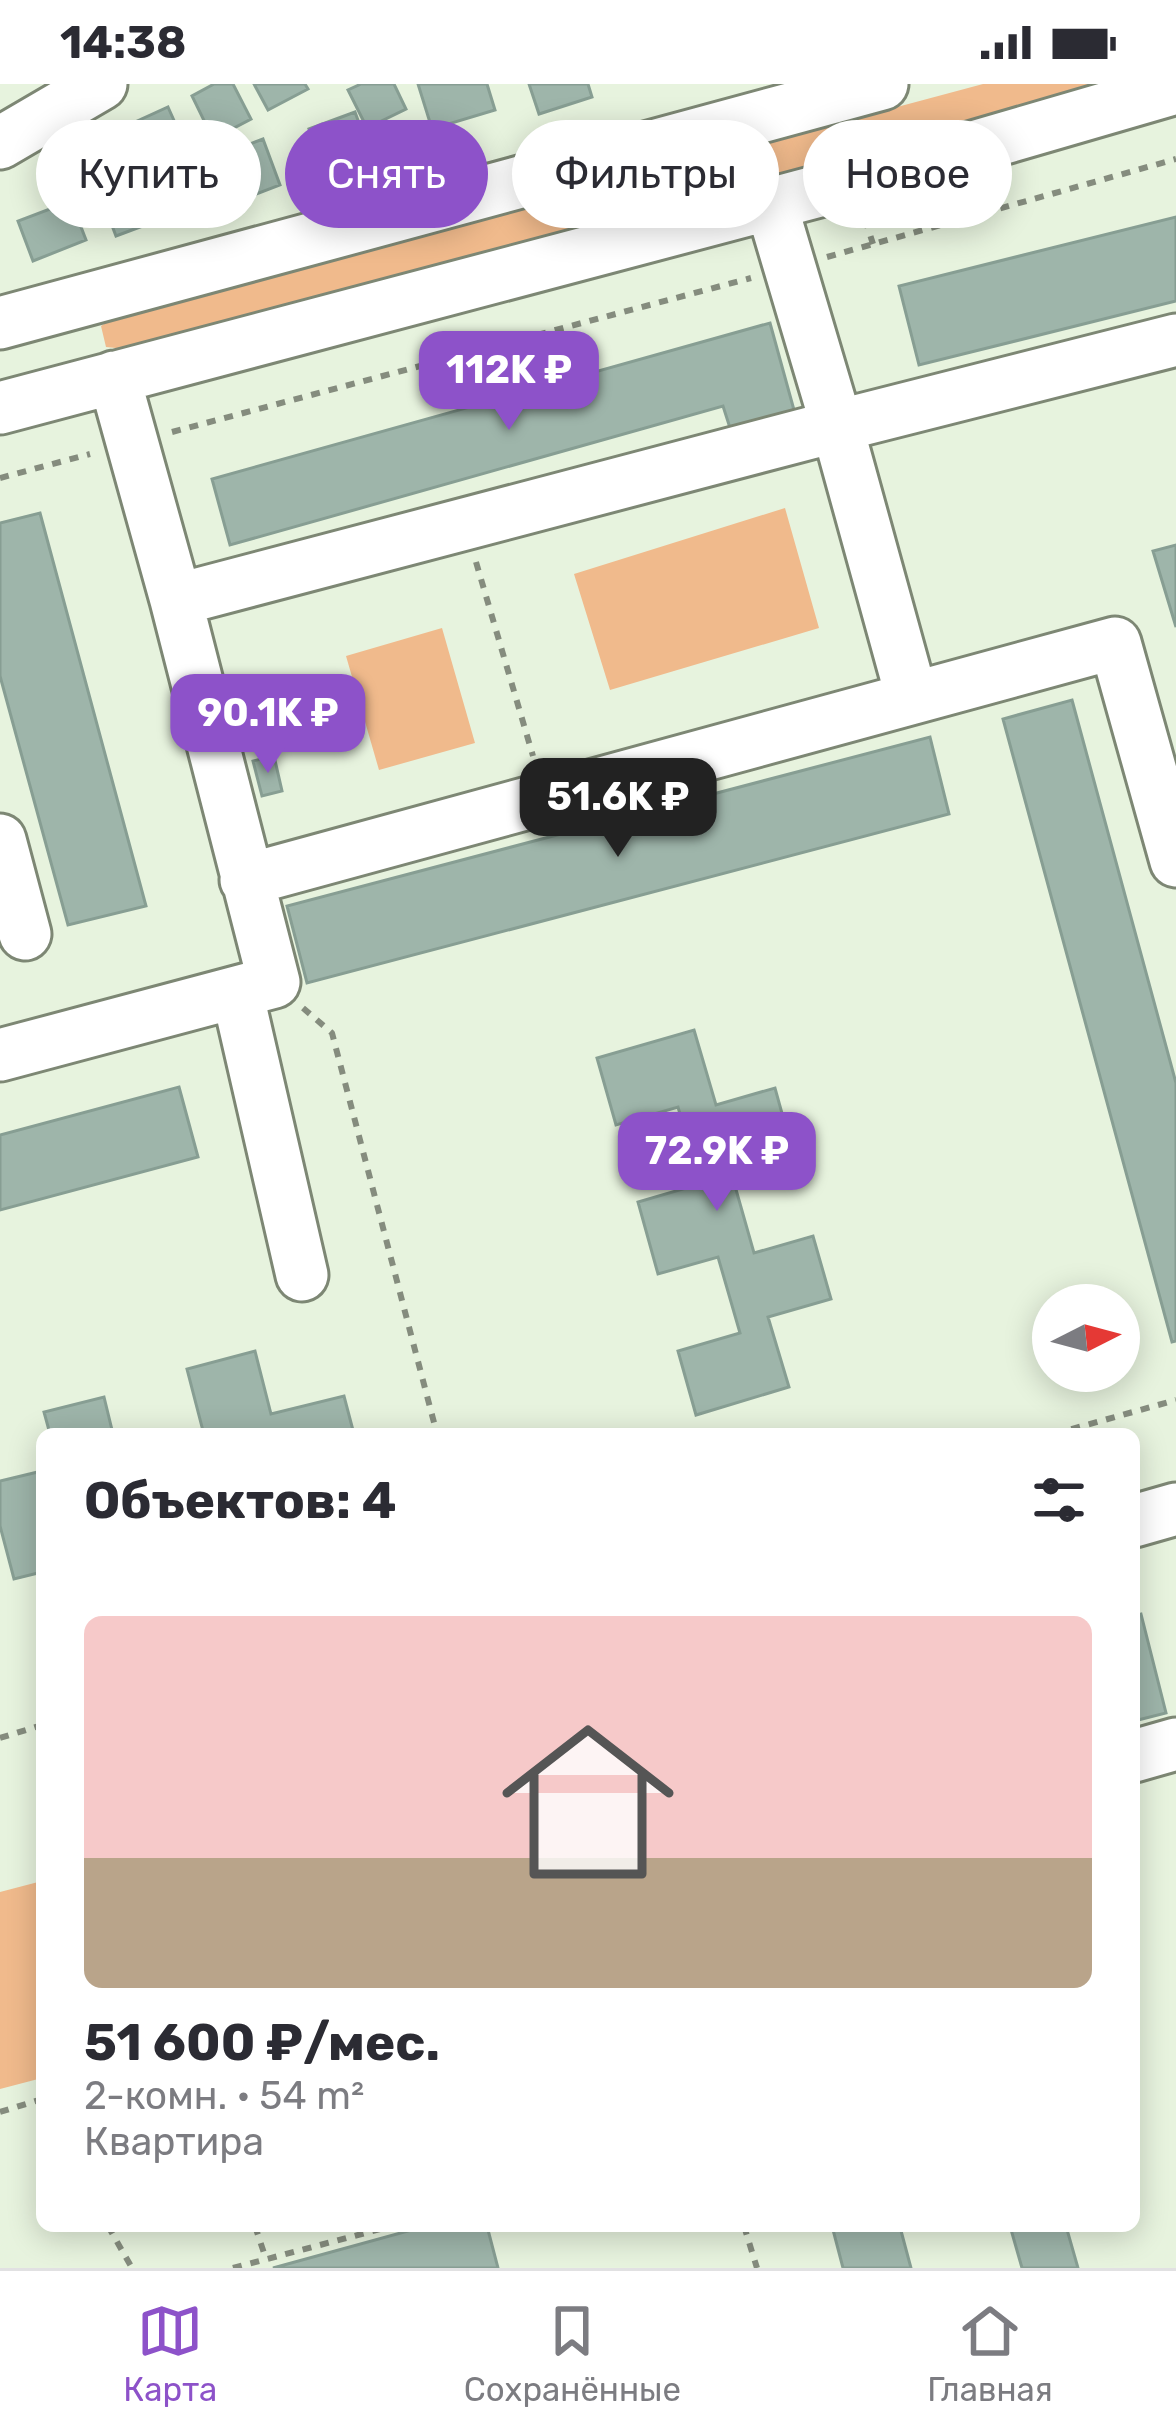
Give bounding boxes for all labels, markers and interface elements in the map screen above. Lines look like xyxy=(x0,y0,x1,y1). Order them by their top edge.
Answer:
text: 14:38 xyxy=(60,16,186,69)
chip: Купить xyxy=(36,120,261,228)
chip: Снять xyxy=(285,120,488,228)
chip: Фильтры xyxy=(512,120,779,228)
chip: Новое xyxy=(803,120,1012,228)
pin: 112K ₽ xyxy=(411,331,607,433)
text: 112K ₽ xyxy=(446,347,572,393)
pin: 90.1K ₽ xyxy=(157,674,379,776)
text: 90.1K ₽ xyxy=(197,690,339,736)
pin: 51.6K ₽ xyxy=(507,758,729,860)
text: 51.6K ₽ xyxy=(547,774,689,820)
pin: 72.9K ₽ xyxy=(606,1112,828,1214)
text: 72.9K ₽ xyxy=(645,1128,789,1174)
north arrow xyxy=(1032,1284,1140,1392)
map controls xyxy=(1032,1284,1140,1392)
icon: filters xyxy=(1026,1467,1092,1533)
text: Объектов: 4 xyxy=(84,1470,397,1531)
icon: home xyxy=(480,1694,696,1910)
text: 51 600 ₽/мес. xyxy=(84,2012,440,2073)
text: 2-комн. · 54 m² xyxy=(84,2073,364,2119)
text: Квартира xyxy=(84,2119,264,2165)
tab: Карта xyxy=(123,2298,217,2409)
tab: Сохранённые xyxy=(464,2298,681,2409)
tab: Главная xyxy=(927,2298,1053,2409)

